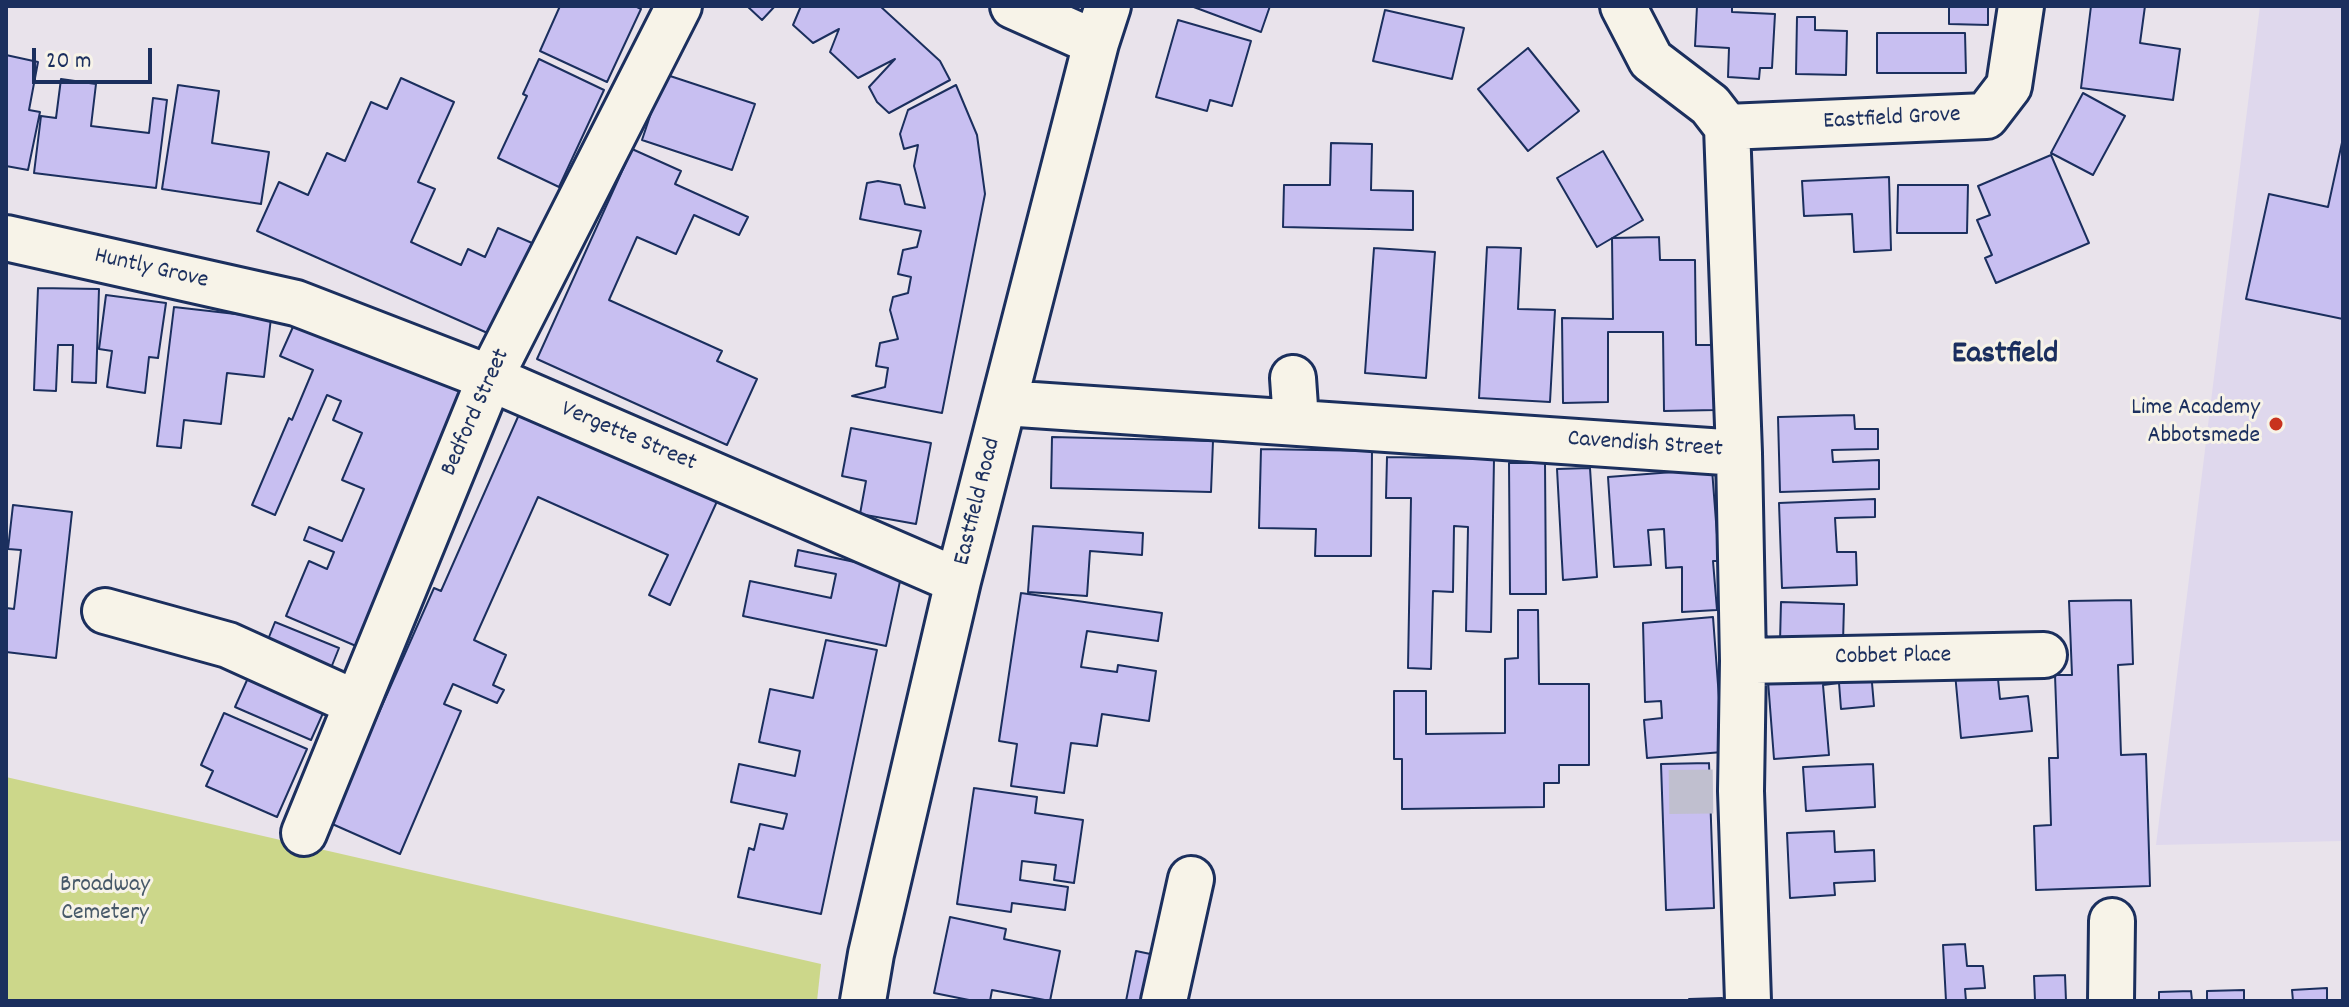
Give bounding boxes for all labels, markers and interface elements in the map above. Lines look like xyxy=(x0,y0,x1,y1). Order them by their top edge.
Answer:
scale bar xyxy=(36,32,156,82)
text: 20 m xyxy=(46,45,92,79)
street label: Eastfield Grove xyxy=(1823,102,1961,138)
street label: Huntly Grove xyxy=(91,243,211,297)
district label: Eastfield xyxy=(1952,338,2058,376)
street label: Bedford Street xyxy=(436,345,518,481)
place label: Lime Academy Abbotsmede xyxy=(2131,396,2260,452)
street label: Vergette Street xyxy=(556,397,700,479)
marker: Lime Academy Abbotsmede xyxy=(2267,415,2285,433)
street label: Cavendish Street xyxy=(1567,426,1723,466)
street label: Eastfield Road xyxy=(949,435,1009,569)
street label: Cobbet Place xyxy=(1835,643,1951,673)
park label: Broadway Cemetery xyxy=(60,873,150,929)

